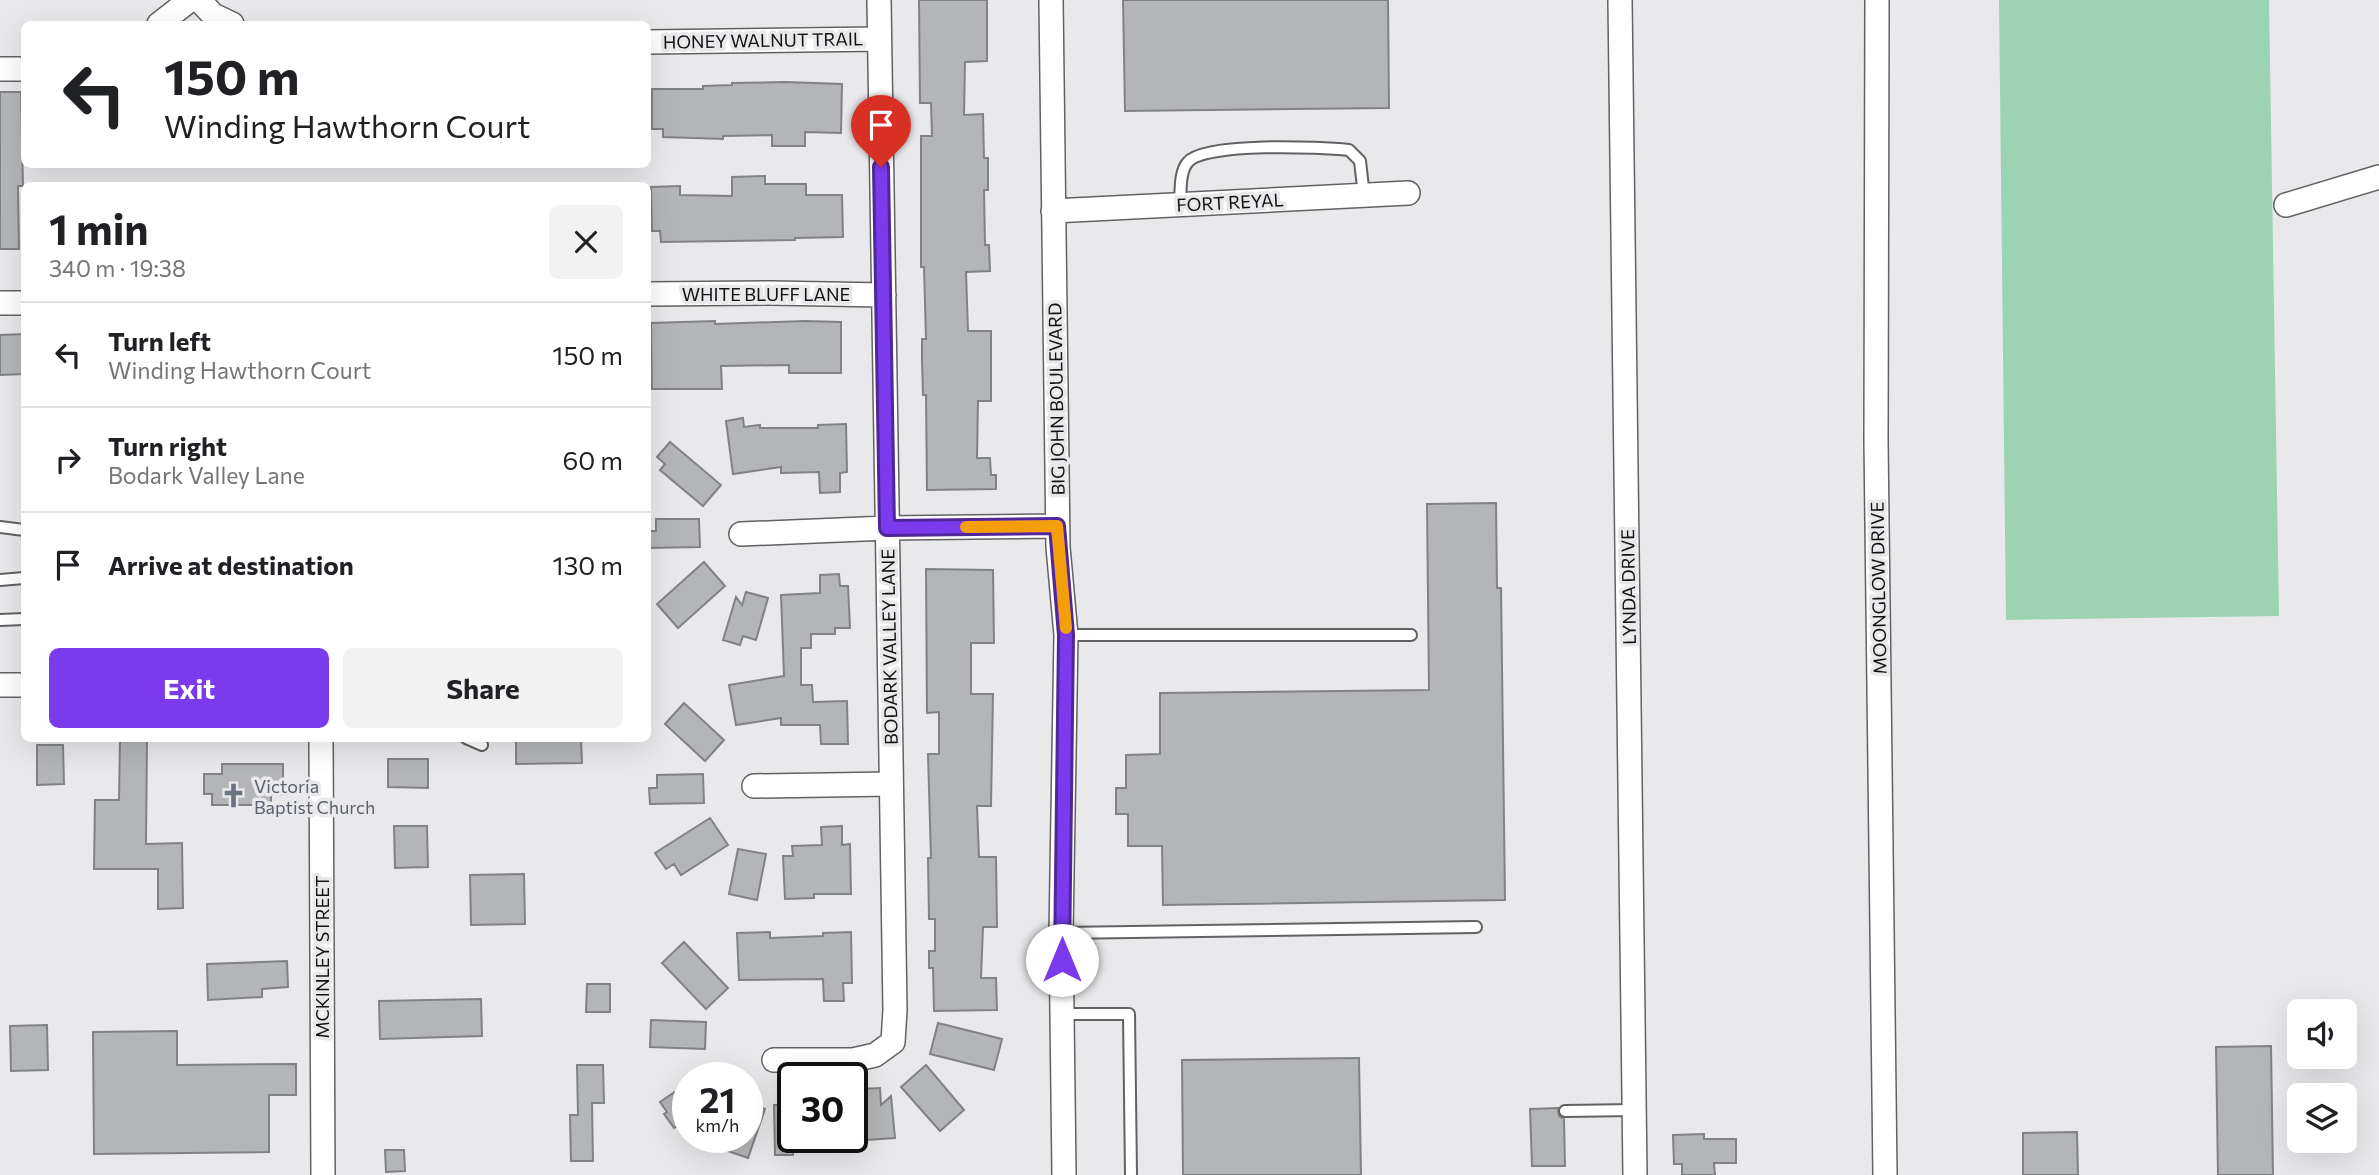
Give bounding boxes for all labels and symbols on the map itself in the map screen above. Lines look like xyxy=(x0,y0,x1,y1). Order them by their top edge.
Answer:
street label: HONEY WALNUT TRAIL xyxy=(663,27,863,53)
pin xyxy=(851,95,911,167)
street label: FORT REYAL xyxy=(1176,188,1284,216)
street label: WHITE BLUFF LANE xyxy=(682,283,850,305)
street label: BIG JOHN BOULEVARD xyxy=(1043,302,1069,496)
street label: MOONGLOW DRIVE xyxy=(1865,502,1891,674)
street label: LYNDA DRIVE xyxy=(1616,529,1640,645)
street label: BODARK VALLEY LANE xyxy=(876,549,902,745)
place label: Victoria Baptist Church xyxy=(254,775,375,818)
church icon: Victoria Baptist Church xyxy=(220,782,248,810)
street label: MCKINLEY STREET xyxy=(311,876,333,1038)
position arrow xyxy=(1025,923,1099,997)
speed limit sign: 30 xyxy=(777,1062,868,1153)

